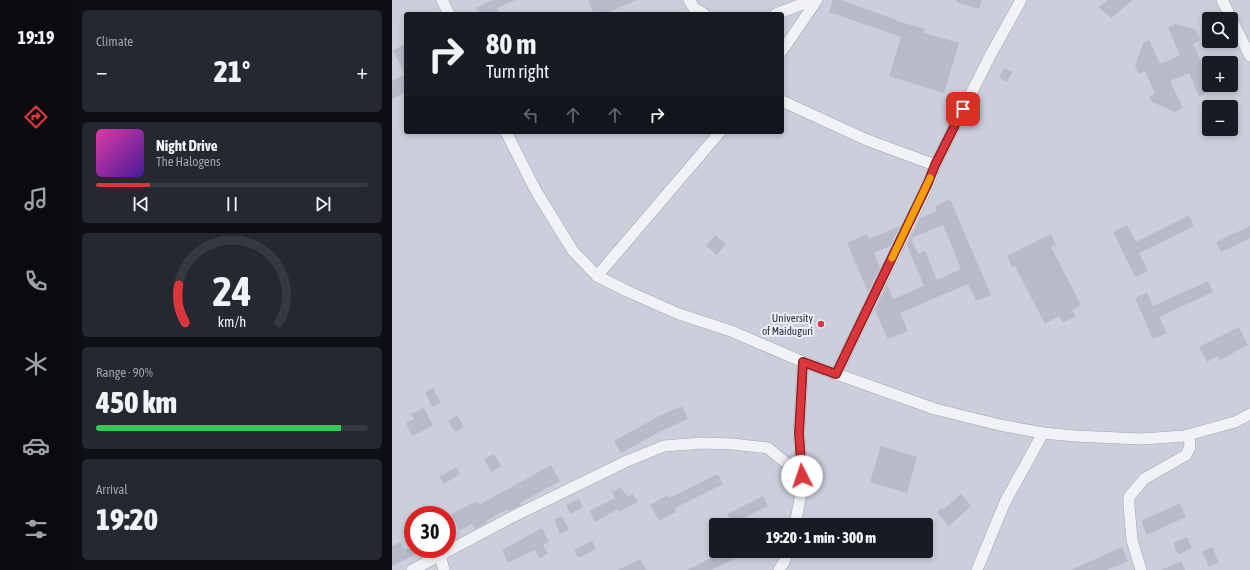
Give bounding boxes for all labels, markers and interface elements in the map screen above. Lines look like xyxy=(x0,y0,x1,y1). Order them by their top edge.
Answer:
map controls xyxy=(1202,12,1238,136)
button: search xyxy=(1202,12,1238,48)
text: 19:19 xyxy=(17,27,55,48)
icon: right xyxy=(420,28,472,80)
text: 80 m xyxy=(486,28,536,60)
text: Climate xyxy=(96,34,133,49)
text: 21° xyxy=(214,54,250,88)
button: + xyxy=(1202,56,1238,92)
text: − xyxy=(96,58,107,84)
text: + xyxy=(357,58,368,84)
text: Turn right xyxy=(486,61,549,82)
pin xyxy=(946,92,980,126)
icon: arrive xyxy=(952,98,974,120)
button: − xyxy=(1202,100,1238,136)
icon: directions xyxy=(22,103,50,131)
icon: left xyxy=(520,104,542,126)
icon: ahead xyxy=(562,104,584,126)
icon: ahead xyxy=(604,104,626,126)
icon: right xyxy=(646,104,668,126)
text: Night Drive xyxy=(156,137,218,154)
text: The Halogens xyxy=(156,154,221,169)
icon: music xyxy=(22,185,50,213)
icon: previous xyxy=(130,193,152,215)
icon: pause xyxy=(221,193,243,215)
icon: next xyxy=(312,193,334,215)
icon: phone xyxy=(22,267,50,295)
text: 24 xyxy=(212,267,252,315)
place label: University of Maiduguri xyxy=(762,312,813,337)
text: km/h xyxy=(218,314,246,330)
marker: University of Maiduguri xyxy=(816,319,826,329)
icon: climate xyxy=(22,350,50,378)
text: Range · 90% xyxy=(96,365,153,380)
text: 450 km xyxy=(96,385,177,419)
icon: car xyxy=(22,432,50,460)
position arrow xyxy=(781,455,823,497)
text: Arrival xyxy=(96,482,128,497)
text: 19:20 xyxy=(96,502,158,536)
speed limit sign: 30 xyxy=(404,506,456,558)
icon: filters xyxy=(22,515,50,543)
text: 19:20 · 1 min · 300 m xyxy=(766,529,876,546)

